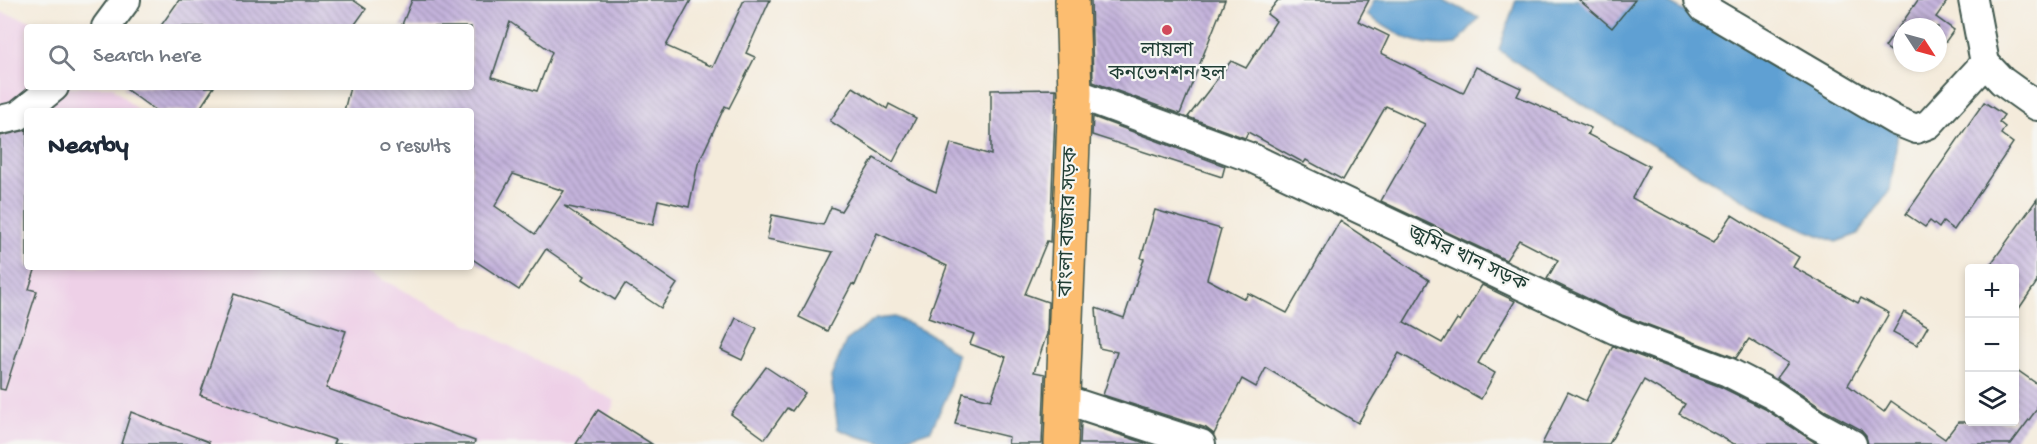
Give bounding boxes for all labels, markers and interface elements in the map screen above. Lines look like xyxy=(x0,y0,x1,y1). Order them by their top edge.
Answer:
north arrow xyxy=(1893,18,1947,72)
marker: লায়লা কনভেনশন হল xyxy=(1160,23,1174,37)
search box xyxy=(24,24,474,90)
icon: search xyxy=(45,41,78,74)
place label: লায়লা কনভেনশন হল xyxy=(1107,41,1226,87)
text: Search here xyxy=(93,44,201,70)
text: Nearby xyxy=(48,132,129,163)
text: 0 results xyxy=(380,136,450,159)
street label: বাংলা বাজার সড়ক xyxy=(1056,146,1084,298)
street label: জুমির খান সড়ক xyxy=(1402,218,1533,298)
map controls xyxy=(1965,264,2019,426)
button: + xyxy=(1965,264,2019,318)
button: − xyxy=(1965,318,2019,372)
button: layers xyxy=(1965,372,2019,426)

